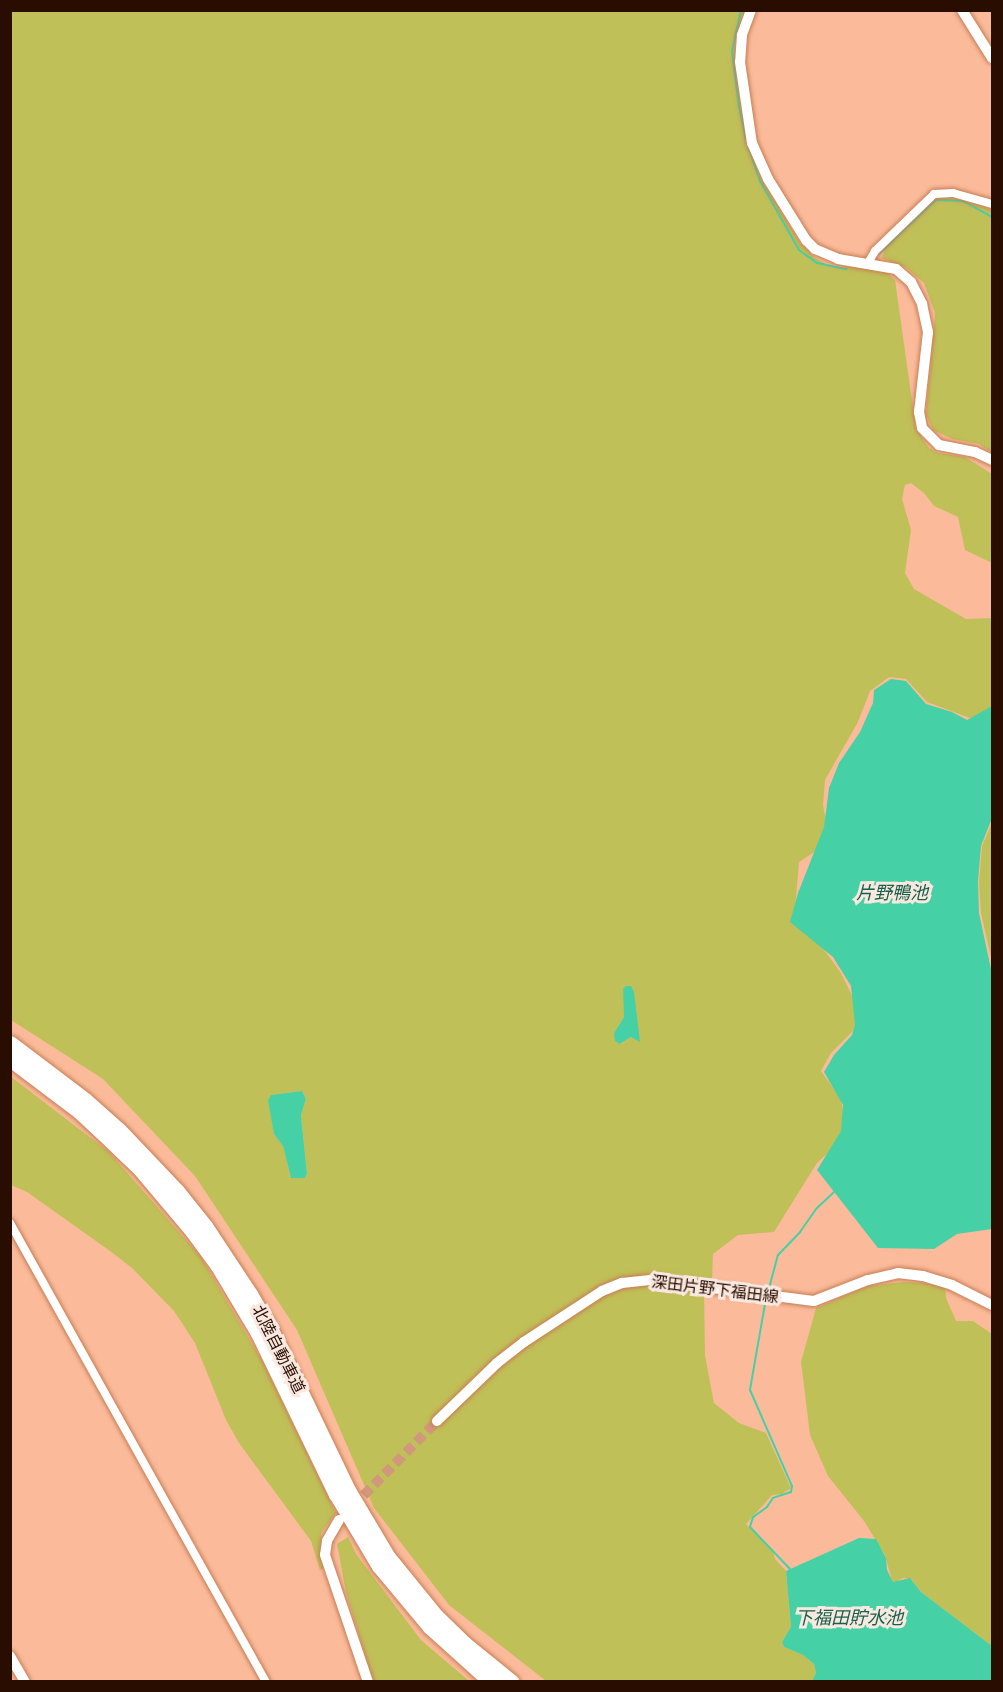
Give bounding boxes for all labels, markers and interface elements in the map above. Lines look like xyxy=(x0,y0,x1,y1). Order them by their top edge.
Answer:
water label: 片野鴨池 xyxy=(856,882,928,904)
street label: 深田片野下福田線 xyxy=(650,1272,780,1306)
street label: 北陸自動車道 xyxy=(249,1302,309,1396)
water label: 下福田貯水池 xyxy=(795,1607,903,1629)

